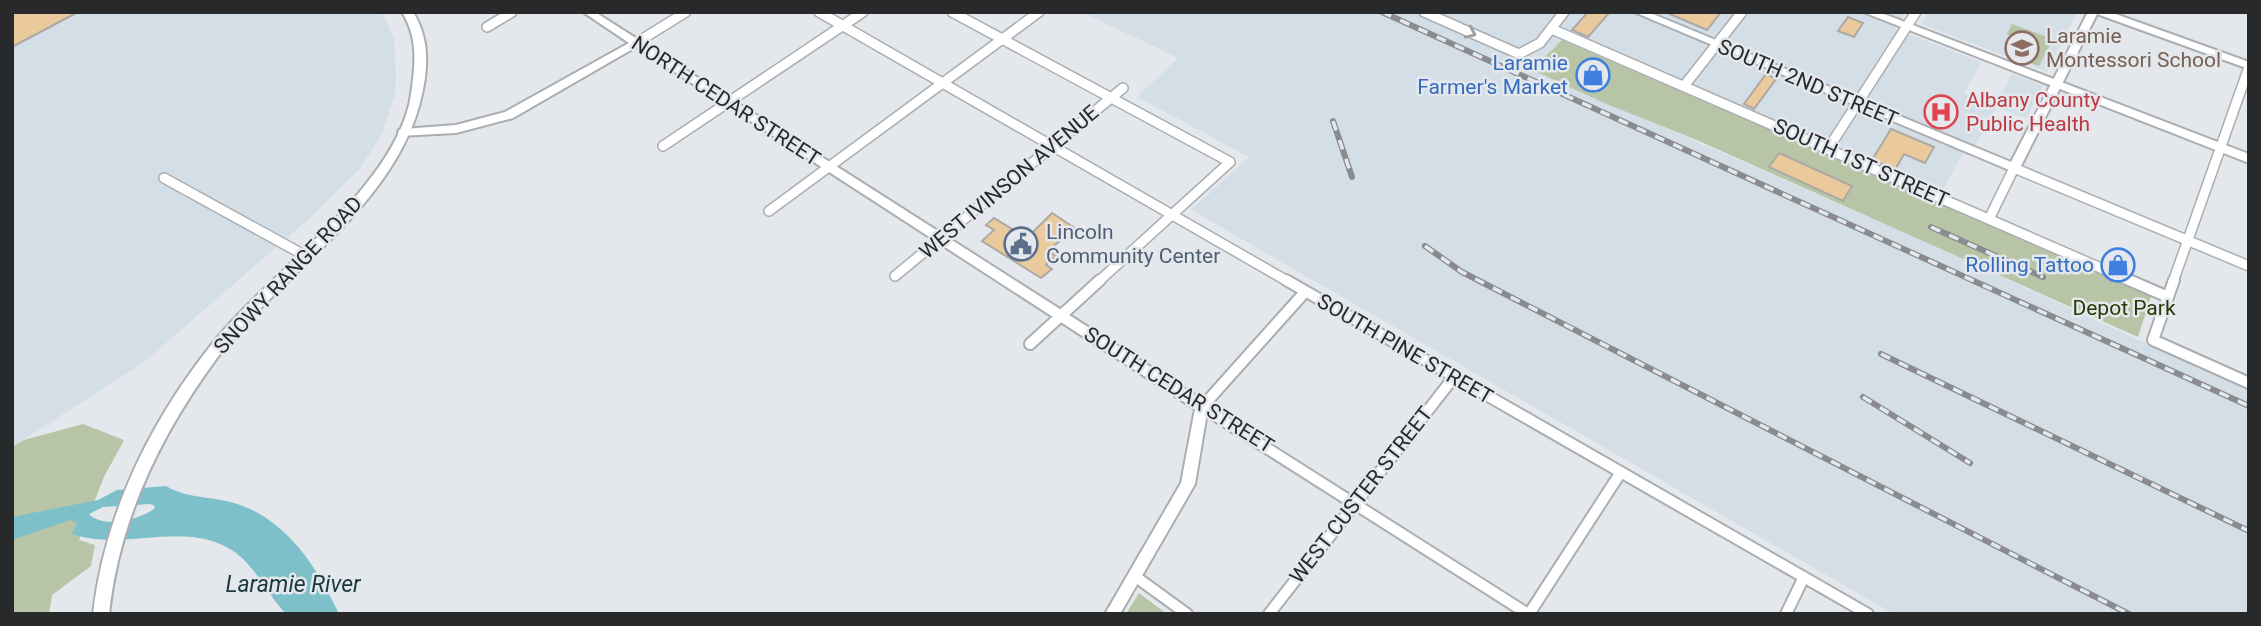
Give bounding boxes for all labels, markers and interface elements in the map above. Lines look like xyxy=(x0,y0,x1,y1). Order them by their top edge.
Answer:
place label: Laramie Montessori School xyxy=(2046,24,2221,72)
one-way arrow xyxy=(1464,25,1476,39)
school or university icon: Laramie Montessori School xyxy=(2003,29,2041,67)
street label: NORTH CEDAR STREET xyxy=(627,31,825,171)
street label: SOUTH 2ND STREET xyxy=(1714,34,1902,132)
place label: Laramie Farmer's Market xyxy=(1417,51,1568,99)
shop icon: Laramie Farmer's Market xyxy=(1574,56,1612,94)
place label: Albany County Public Health xyxy=(1966,88,2100,136)
hospital icon: Albany County Public Health xyxy=(1922,93,1960,131)
street label: WEST IVINSON AVENUE xyxy=(915,100,1103,264)
street label: SOUTH 1ST STREET xyxy=(1770,114,1953,213)
street label: SNOWY RANGE ROAD xyxy=(209,191,367,359)
place label: Lincoln Community Center xyxy=(1046,220,1220,268)
public building icon: Lincoln Community Center xyxy=(1002,225,1040,263)
shop icon: Rolling Tattoo xyxy=(2099,246,2137,284)
place label: Rolling Tattoo xyxy=(1965,253,2094,277)
street label: SOUTH PINE STREET xyxy=(1313,289,1498,409)
park label: Depot Park xyxy=(2072,296,2176,320)
street label: SOUTH CEDAR STREET xyxy=(1080,322,1279,458)
street label: WEST CUSTER STREET xyxy=(1285,402,1438,588)
water label: Laramie River xyxy=(225,571,362,598)

